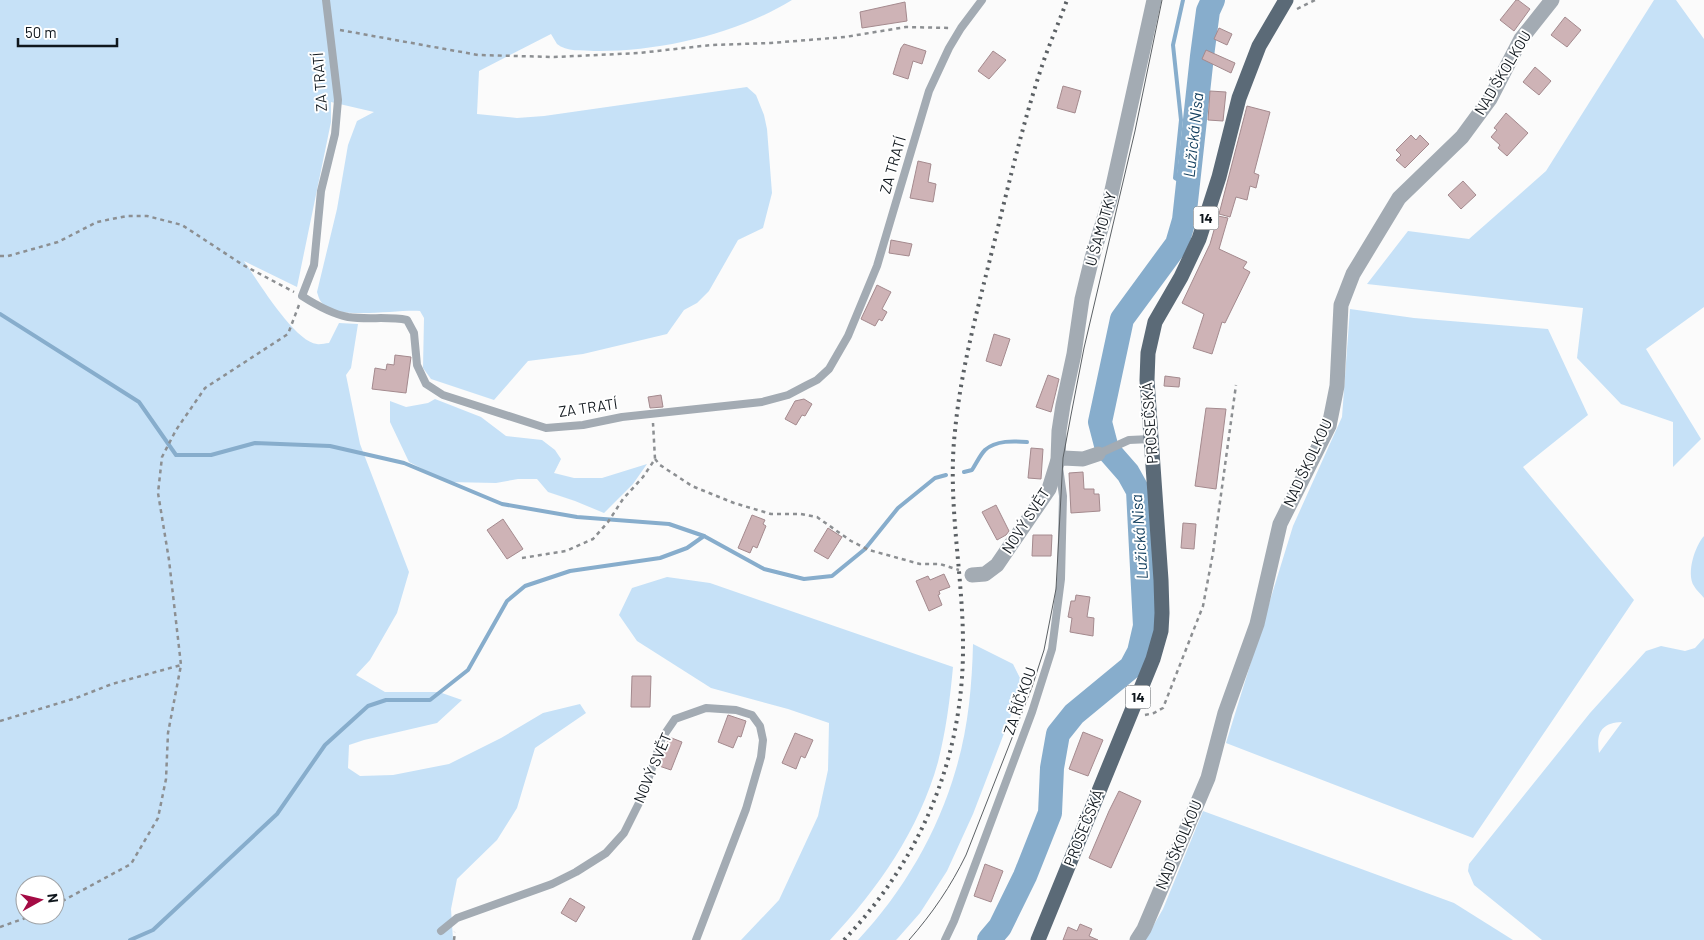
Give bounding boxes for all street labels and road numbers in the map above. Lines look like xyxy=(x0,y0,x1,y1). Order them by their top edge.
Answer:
street label: NAD ŠKOLKOU xyxy=(1470,27,1534,118)
street label: ZA TRATÍ xyxy=(308,52,330,112)
street label: ZA TRATÍ xyxy=(875,134,909,196)
street label: U ŠAMOTKY xyxy=(1081,189,1119,268)
road number: 14 xyxy=(1194,207,1218,230)
street label: PROSEČSKÁ xyxy=(1137,382,1161,464)
street label: ZA TRATÍ xyxy=(557,394,619,420)
street label: NAD ŠKOLKOU xyxy=(1279,416,1335,510)
street label: NOVÝ SVĚT xyxy=(997,484,1053,557)
street label: ZA ŘÍČKOU xyxy=(999,664,1039,737)
road number: 14 xyxy=(1126,686,1150,709)
street label: NOVÝ SVĚT xyxy=(629,730,675,805)
street label: PROSEČSKÁ xyxy=(1059,786,1107,869)
street label: NAD ŠKOLKOU xyxy=(1151,797,1205,892)

